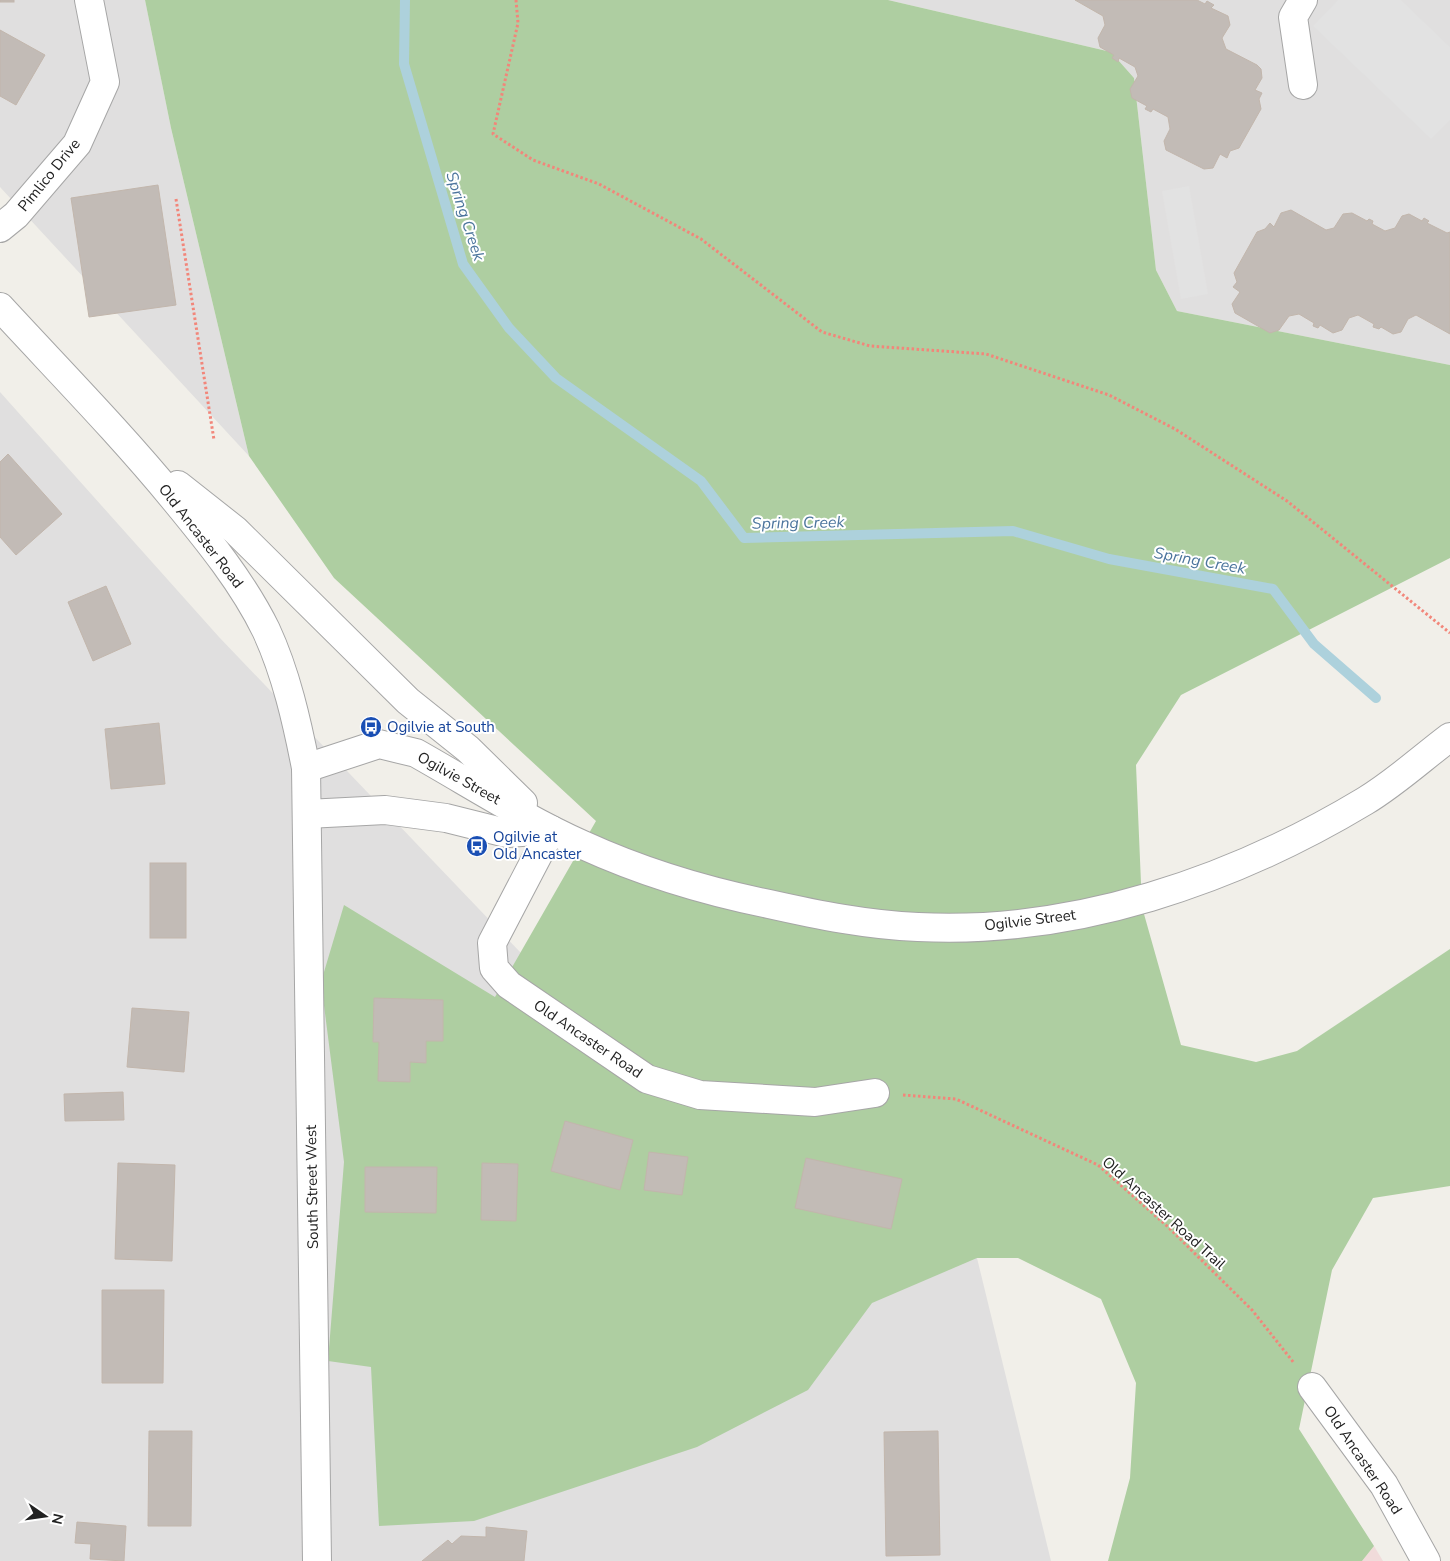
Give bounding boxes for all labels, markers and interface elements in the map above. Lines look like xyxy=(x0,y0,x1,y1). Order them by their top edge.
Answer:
street label: Pimlico Drive xyxy=(13,134,85,216)
water label: Spring Creek xyxy=(440,169,490,265)
street label: Old Ancaster Road xyxy=(154,480,248,592)
water label: Spring Creek xyxy=(752,511,845,535)
water label: Spring Creek xyxy=(1152,542,1248,580)
bus stop icon: Ogilvie at South xyxy=(359,715,383,739)
place label: Ogilvie at South xyxy=(387,717,495,737)
street label: Ogilvie Street xyxy=(414,747,505,809)
place label: Ogilvie at Old Ancaster xyxy=(493,827,582,864)
bus stop icon: Ogilvie at Old Ancaster xyxy=(465,834,489,858)
street label: Ogilvie Street xyxy=(983,904,1078,936)
street label: Old Ancaster Road xyxy=(530,995,646,1083)
street label: South Street West xyxy=(301,1124,323,1249)
street label: Old Ancaster Road Trail xyxy=(1098,1152,1231,1274)
street label: Old Ancaster Road xyxy=(1319,1402,1407,1518)
north arrow xyxy=(20,1491,70,1541)
text: N xyxy=(47,1512,68,1526)

